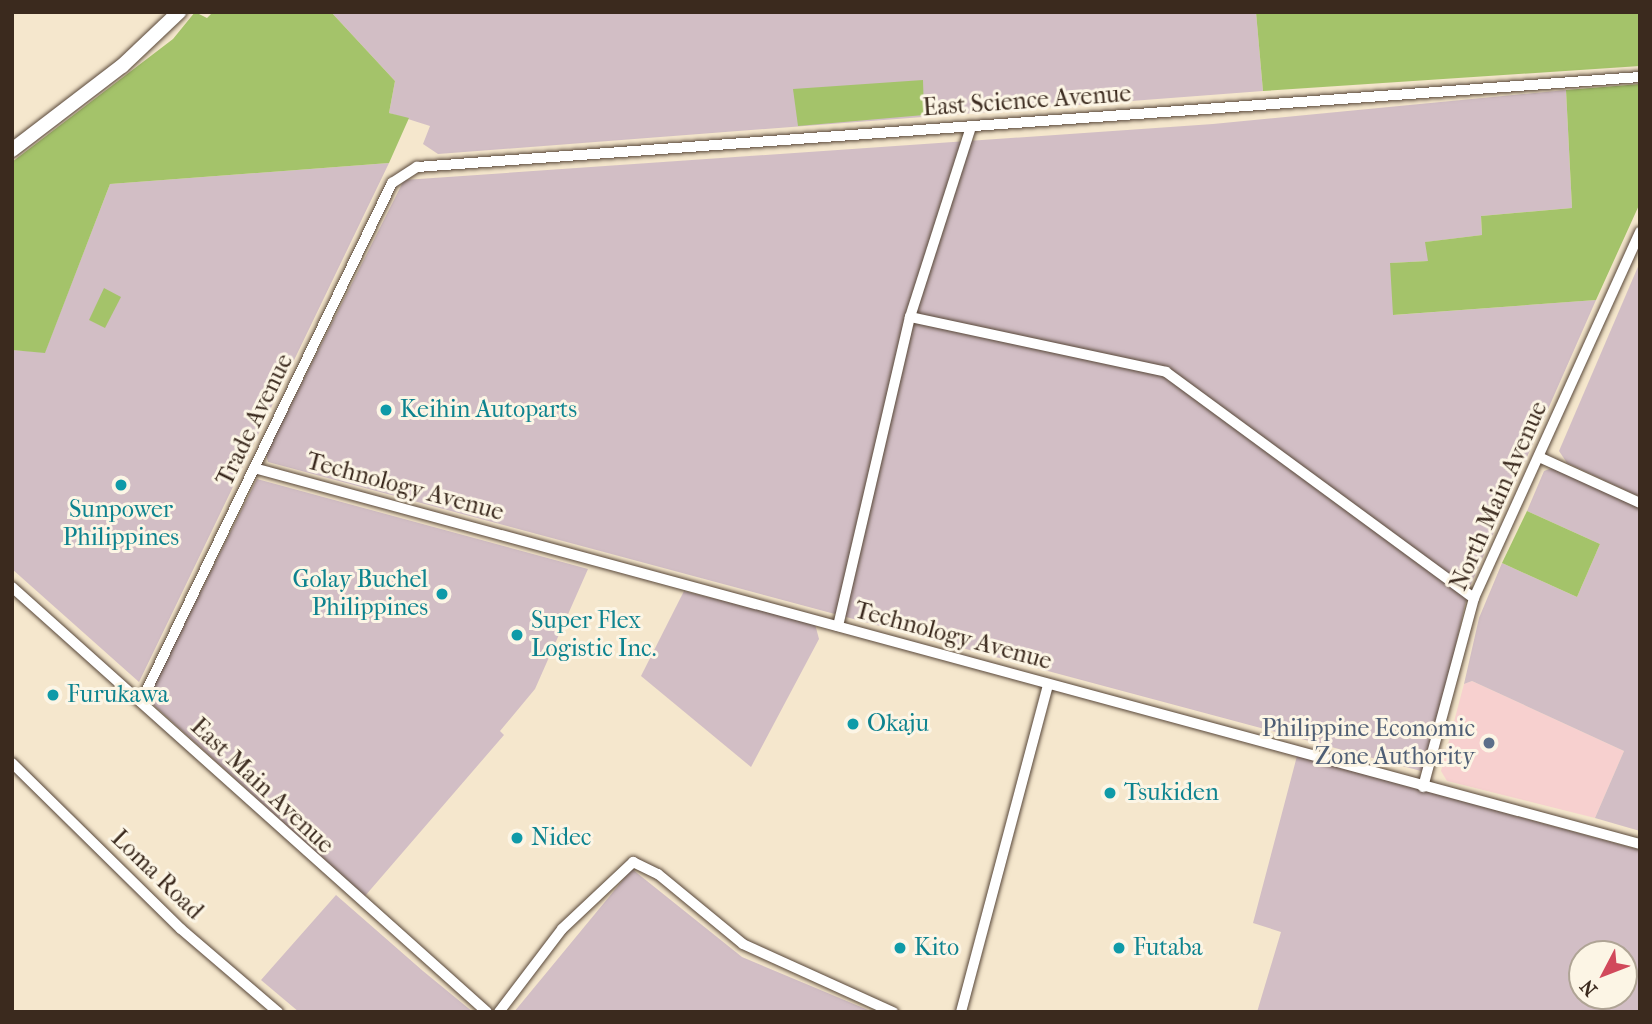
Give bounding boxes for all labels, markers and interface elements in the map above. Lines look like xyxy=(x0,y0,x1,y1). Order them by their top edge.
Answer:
street label: East Science Avenue xyxy=(922,79,1132,123)
street label: Trade Avenue xyxy=(211,349,299,491)
place label: Keihin Autoparts xyxy=(400,396,577,424)
street label: North Main Avenue xyxy=(1444,397,1554,595)
marker: Keihin Autoparts xyxy=(378,402,394,418)
street label: Technology Avenue xyxy=(303,447,507,527)
marker: Sunpower Philippines xyxy=(113,477,129,493)
place label: Sunpower Philippines xyxy=(63,496,179,552)
place label: Golay Buchel Philippines xyxy=(292,566,428,622)
marker: Golay Buchel Philippines xyxy=(434,586,450,602)
street label: Technology Avenue xyxy=(851,596,1055,676)
place label: Super Flex Logistic Inc. xyxy=(531,607,656,663)
marker: Super Flex Logistic Inc. xyxy=(509,627,525,643)
place label: Furukawa xyxy=(67,681,169,709)
marker: Furukawa xyxy=(45,687,61,703)
place label: Okaju xyxy=(867,710,929,738)
street label: East Main Avenue xyxy=(185,712,339,860)
place label: Philippine Economic Zone Authority xyxy=(1262,715,1475,771)
marker: Okaju xyxy=(845,716,861,732)
marker: Philippine Economic Zone Authority xyxy=(1481,735,1497,751)
place label: Tsukiden xyxy=(1124,779,1219,807)
marker: Tsukiden xyxy=(1102,785,1118,801)
street label: Loma Road xyxy=(105,824,209,926)
place label: Nidec xyxy=(531,824,591,852)
marker: Nidec xyxy=(509,830,525,846)
place label: Kito xyxy=(914,934,959,962)
place label: Futaba xyxy=(1133,934,1203,962)
marker: Kito xyxy=(892,940,908,956)
marker: Futaba xyxy=(1111,940,1127,956)
north arrow xyxy=(1568,940,1638,1010)
text: N xyxy=(1576,975,1602,1000)

